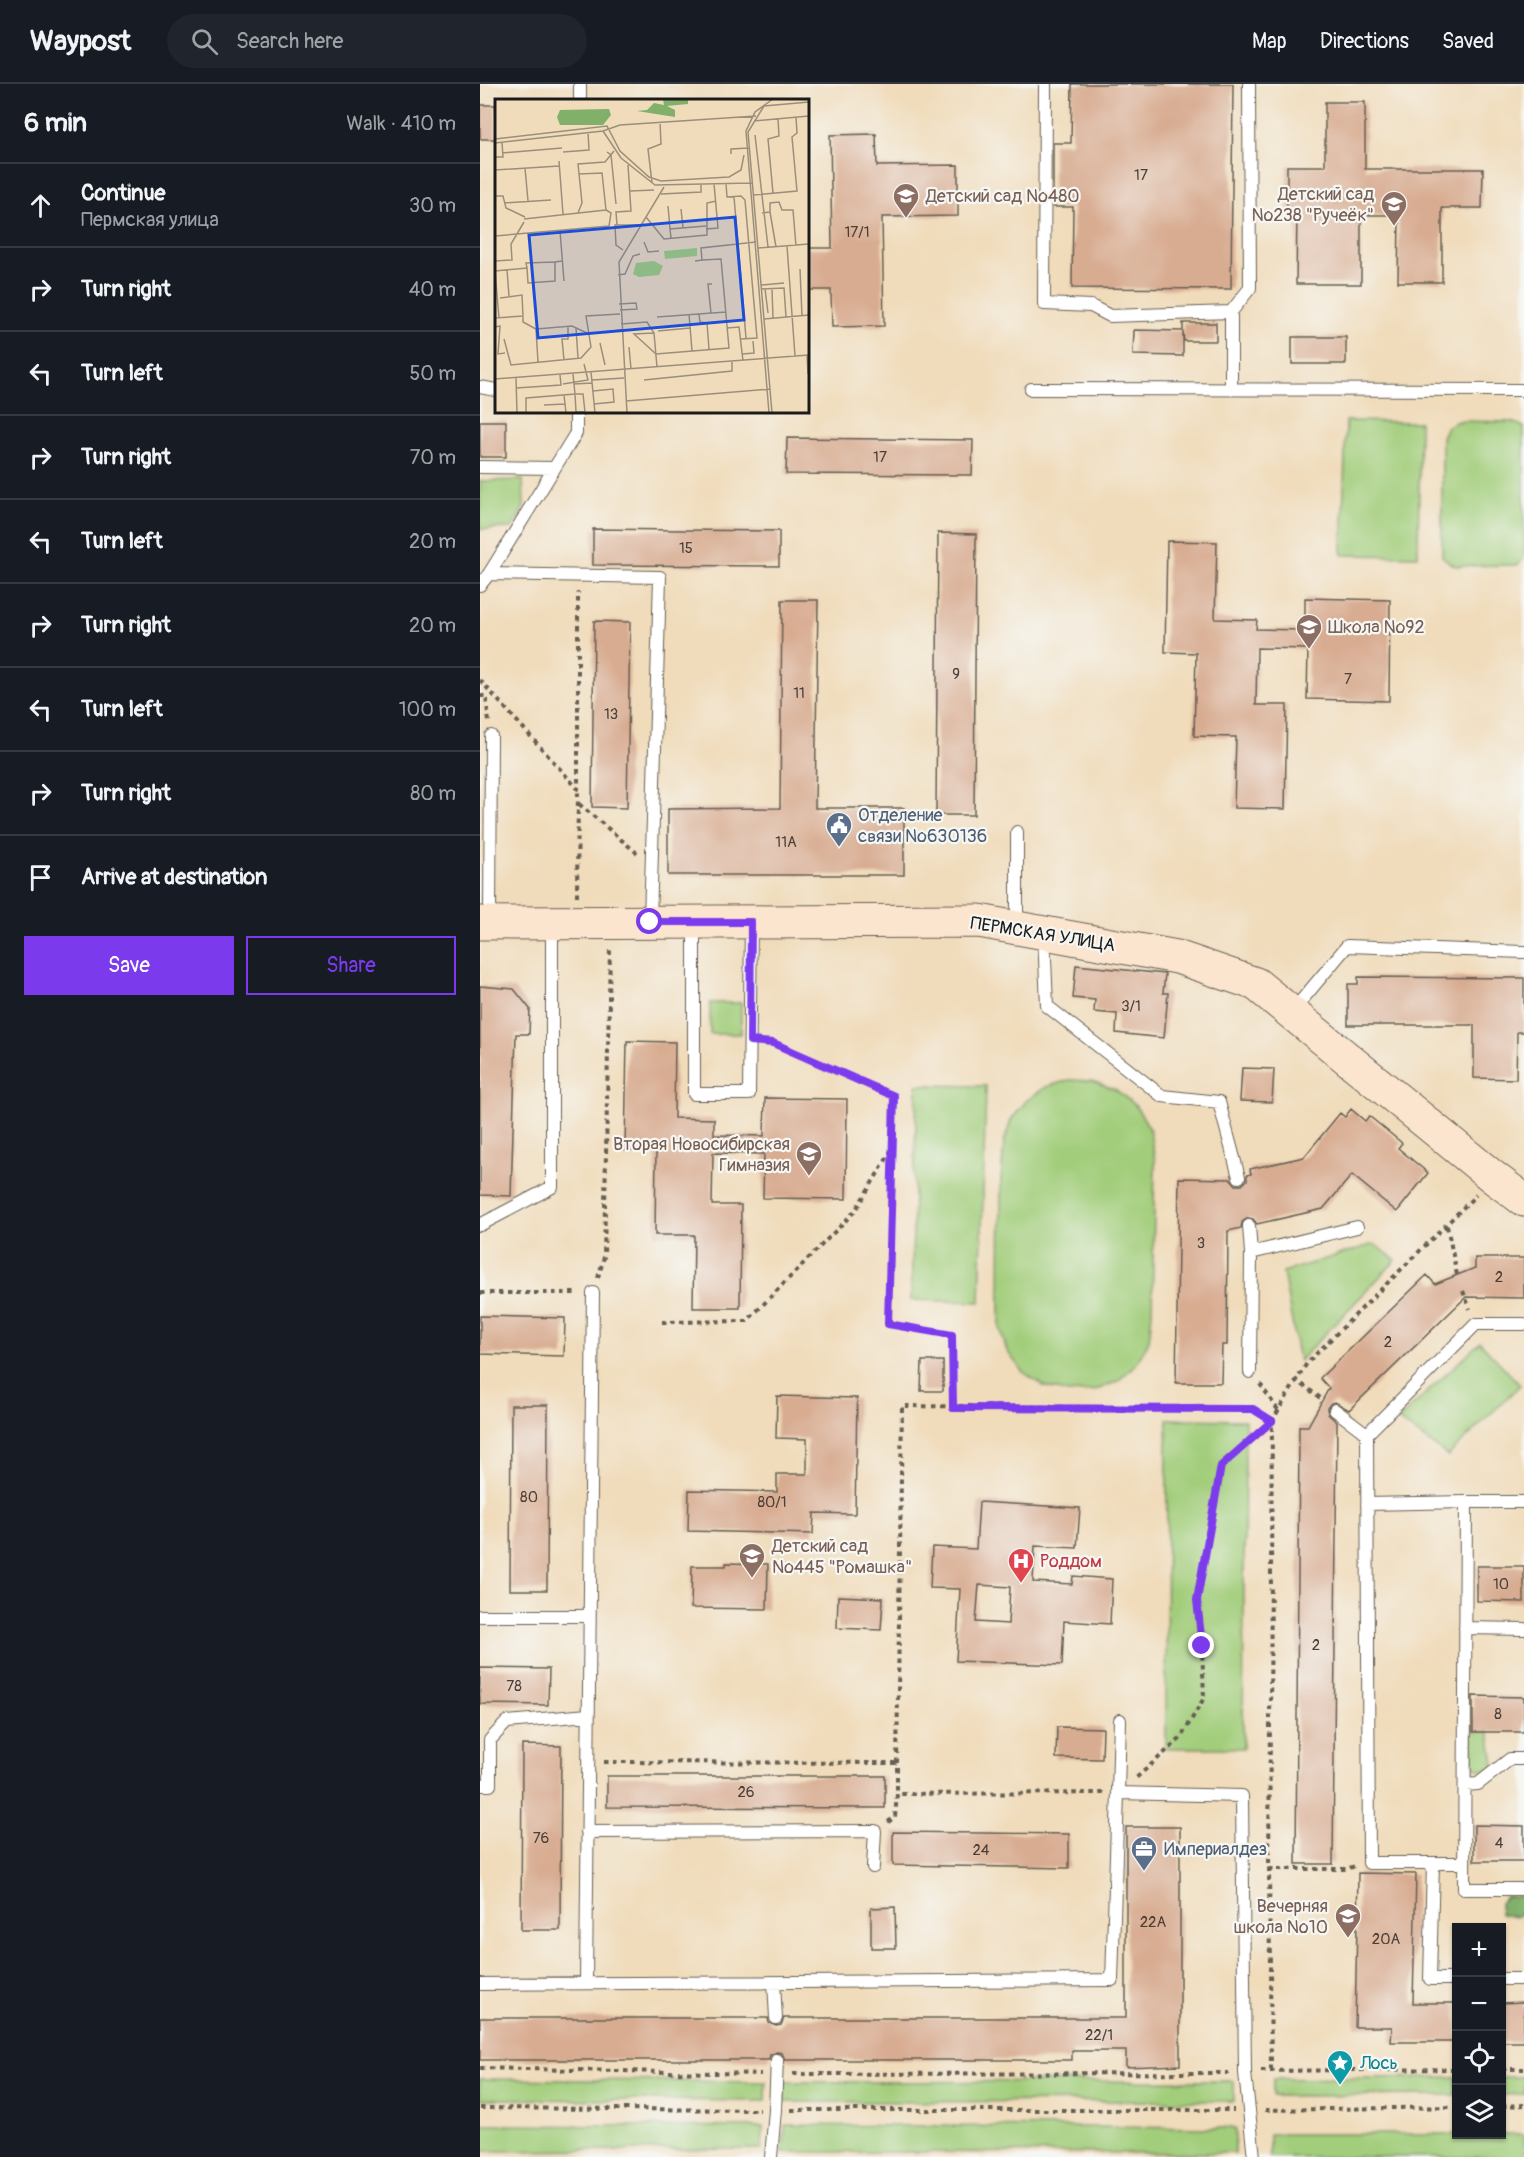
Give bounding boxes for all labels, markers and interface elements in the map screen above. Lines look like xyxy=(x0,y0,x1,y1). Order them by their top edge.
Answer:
search box xyxy=(167,14,587,68)
text: Waypost xyxy=(30,24,131,59)
icon: search xyxy=(188,25,221,58)
text: Search here xyxy=(236,27,343,55)
text: Map xyxy=(1252,28,1287,55)
text: Directions xyxy=(1320,28,1409,55)
text: Saved xyxy=(1442,28,1494,55)
inset map xyxy=(495,99,808,412)
text: 6 min xyxy=(24,107,87,139)
text: Walk · 410 m xyxy=(346,111,456,136)
house number: 17 xyxy=(1134,166,1148,185)
text: Continue xyxy=(81,179,165,207)
school or university icon: Детский сад №480 xyxy=(891,181,921,219)
place label: Детский сад №238 "Ручеёк" xyxy=(1251,183,1374,227)
place label: Детский сад №480 xyxy=(925,185,1080,208)
icon: ahead xyxy=(24,189,57,222)
school or university icon: Детский сад №238 "Ручеёк" xyxy=(1379,189,1409,227)
text: 30 m xyxy=(409,193,456,218)
text: Пермская улица xyxy=(81,207,219,232)
house number: 17/1 xyxy=(844,223,870,242)
icon: right xyxy=(24,273,57,306)
text: Turn right xyxy=(81,275,171,303)
text: 40 m xyxy=(409,277,456,302)
icon: left xyxy=(24,357,57,390)
text: Turn left xyxy=(81,359,163,387)
text: 50 m xyxy=(409,361,456,386)
icon: right xyxy=(24,441,57,474)
text: Turn right xyxy=(81,443,171,471)
text: 70 m xyxy=(410,445,456,470)
house number: 17 xyxy=(873,448,887,467)
icon: left xyxy=(24,525,57,558)
text: Turn left xyxy=(81,527,163,555)
text: 20 m xyxy=(409,529,456,554)
house number: 15 xyxy=(679,539,693,558)
icon: right xyxy=(24,609,57,642)
text: Turn right xyxy=(81,611,171,639)
school or university icon: Школа №92 xyxy=(1294,612,1324,650)
text: 20 m xyxy=(409,613,456,638)
place label: Школа №92 xyxy=(1328,616,1425,639)
house number: 9 xyxy=(952,665,960,684)
house number: 7 xyxy=(1344,670,1352,689)
house number: 11 xyxy=(793,684,805,703)
icon: left xyxy=(24,693,57,726)
text: Turn left xyxy=(81,695,163,723)
text: 100 m xyxy=(399,697,456,722)
house number: 13 xyxy=(604,705,618,724)
icon: right xyxy=(24,777,57,810)
text: Turn right xyxy=(81,779,171,807)
text: 80 m xyxy=(410,781,456,806)
place label: Отделение связи №630136 xyxy=(858,804,987,848)
public building icon: Отделение связи №630136 xyxy=(824,810,854,848)
house number: 11А xyxy=(775,833,797,852)
icon: arrive xyxy=(24,861,57,894)
text: Arrive at destination xyxy=(81,863,267,891)
route start xyxy=(636,908,662,934)
street label: ПЕРМСКАЯ УЛИЦА xyxy=(969,912,1117,957)
button: Save xyxy=(24,936,234,995)
button: Share xyxy=(246,936,456,995)
house number: 3/1 xyxy=(1121,997,1141,1016)
place label: Вторая Новосибирская Гимназия xyxy=(613,1133,790,1177)
school or university icon: Вторая Новосибирская Гимназия xyxy=(794,1139,824,1177)
house number: 3 xyxy=(1197,1234,1205,1253)
house number: 2 xyxy=(1495,1268,1503,1287)
house number: 2 xyxy=(1384,1333,1392,1352)
house number: 80 xyxy=(520,1488,538,1507)
house number: 80/1 xyxy=(757,1493,787,1512)
place label: Детский сад №445 "Ромашка" xyxy=(771,1535,912,1579)
school or university icon: Детский сад №445 "Ромашка" xyxy=(737,1541,767,1579)
hospital icon: Роддом xyxy=(1006,1546,1036,1584)
place label: Роддом xyxy=(1040,1550,1102,1573)
house number: 10 xyxy=(1493,1575,1509,1594)
route end xyxy=(1188,1632,1214,1658)
house number: 2 xyxy=(1312,1636,1320,1655)
house number: 78 xyxy=(506,1677,522,1696)
house number: 8 xyxy=(1494,1705,1502,1724)
house number: 26 xyxy=(737,1783,755,1802)
house number: 76 xyxy=(533,1829,549,1848)
office icon: Империалдез xyxy=(1129,1834,1159,1872)
house number: 4 xyxy=(1495,1834,1504,1853)
place label: Империалдез xyxy=(1164,1838,1267,1861)
house number: 24 xyxy=(972,1841,990,1860)
place label: Вечерняя школа №10 xyxy=(1233,1895,1328,1939)
school or university icon: Вечерняя школа №10 xyxy=(1333,1901,1363,1939)
house number: 22А xyxy=(1140,1913,1167,1932)
map controls xyxy=(1452,1923,1506,2139)
button: + xyxy=(1452,1923,1506,1977)
house number: 20А xyxy=(1372,1930,1400,1949)
button: − xyxy=(1452,1977,1506,2031)
house number: 22/1 xyxy=(1085,2026,1113,2045)
button: locate xyxy=(1452,2031,1506,2085)
place icon: Лось xyxy=(1325,2048,1355,2086)
place label: Лось xyxy=(1359,2052,1398,2075)
button: layers xyxy=(1452,2085,1506,2139)

